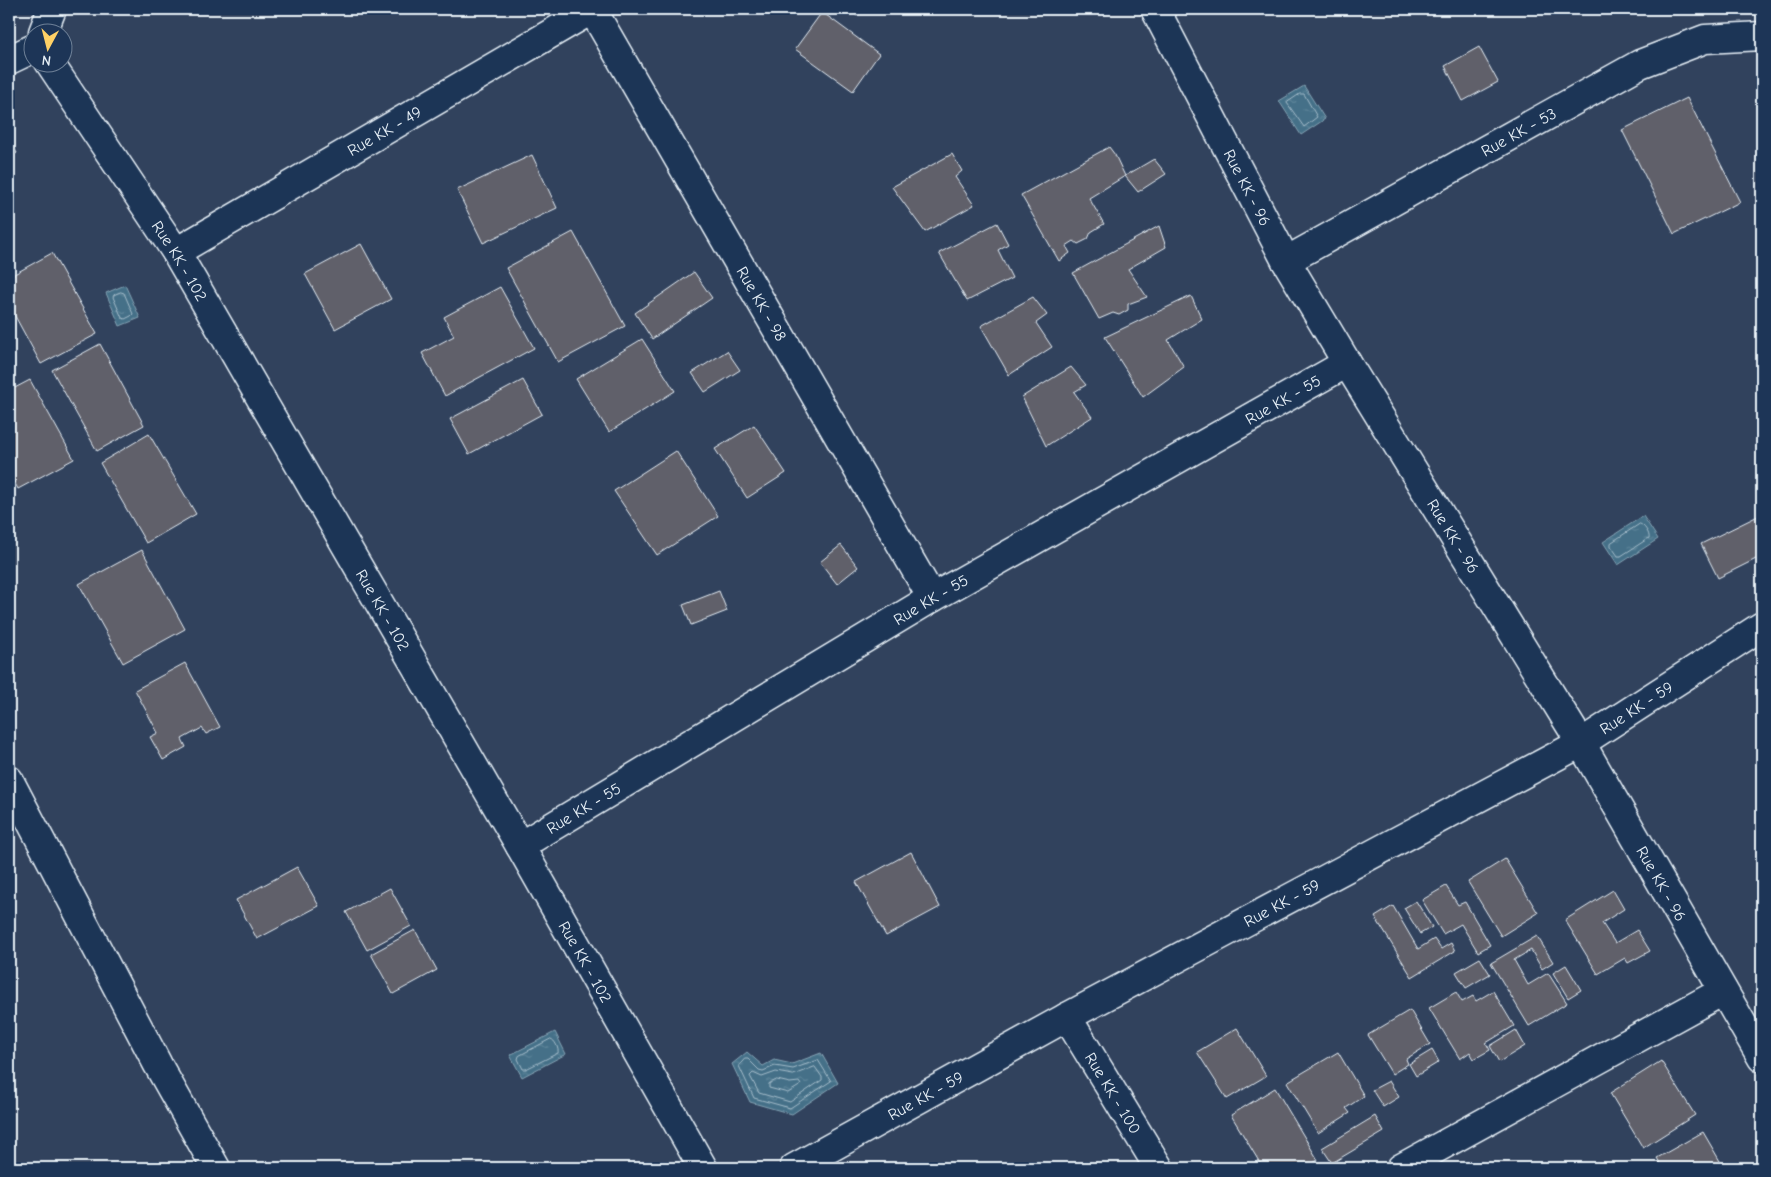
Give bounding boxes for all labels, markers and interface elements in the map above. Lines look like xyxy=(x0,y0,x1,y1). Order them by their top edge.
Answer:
north arrow xyxy=(22,22,72,72)
text: N xyxy=(41,51,52,69)
street label: Rue KK - 49 xyxy=(345,103,425,160)
street label: Rue KK - 53 xyxy=(1478,104,1560,161)
street label: Rue KK - 96 xyxy=(1220,147,1274,229)
street label: Rue KK - 102 xyxy=(148,218,210,304)
street label: Rue KK - 98 xyxy=(733,264,790,344)
street label: Rue KK - 55 xyxy=(1242,372,1324,429)
street label: Rue KK - 96 xyxy=(1423,496,1482,577)
street label: Rue KK - 102 xyxy=(352,567,413,654)
street label: Rue KK - 55 xyxy=(890,571,972,629)
street label: Rue KK - 59 xyxy=(1597,678,1677,738)
street label: Rue KK - 55 xyxy=(543,779,624,838)
street label: Rue KK - 96 xyxy=(1632,843,1689,924)
street label: Rue KK - 59 xyxy=(1241,876,1323,931)
street label: Rue KK - 102 xyxy=(555,918,615,1006)
street label: Rue KK - 100 xyxy=(1081,1050,1144,1138)
street label: Rue KK - 59 xyxy=(885,1068,967,1124)

